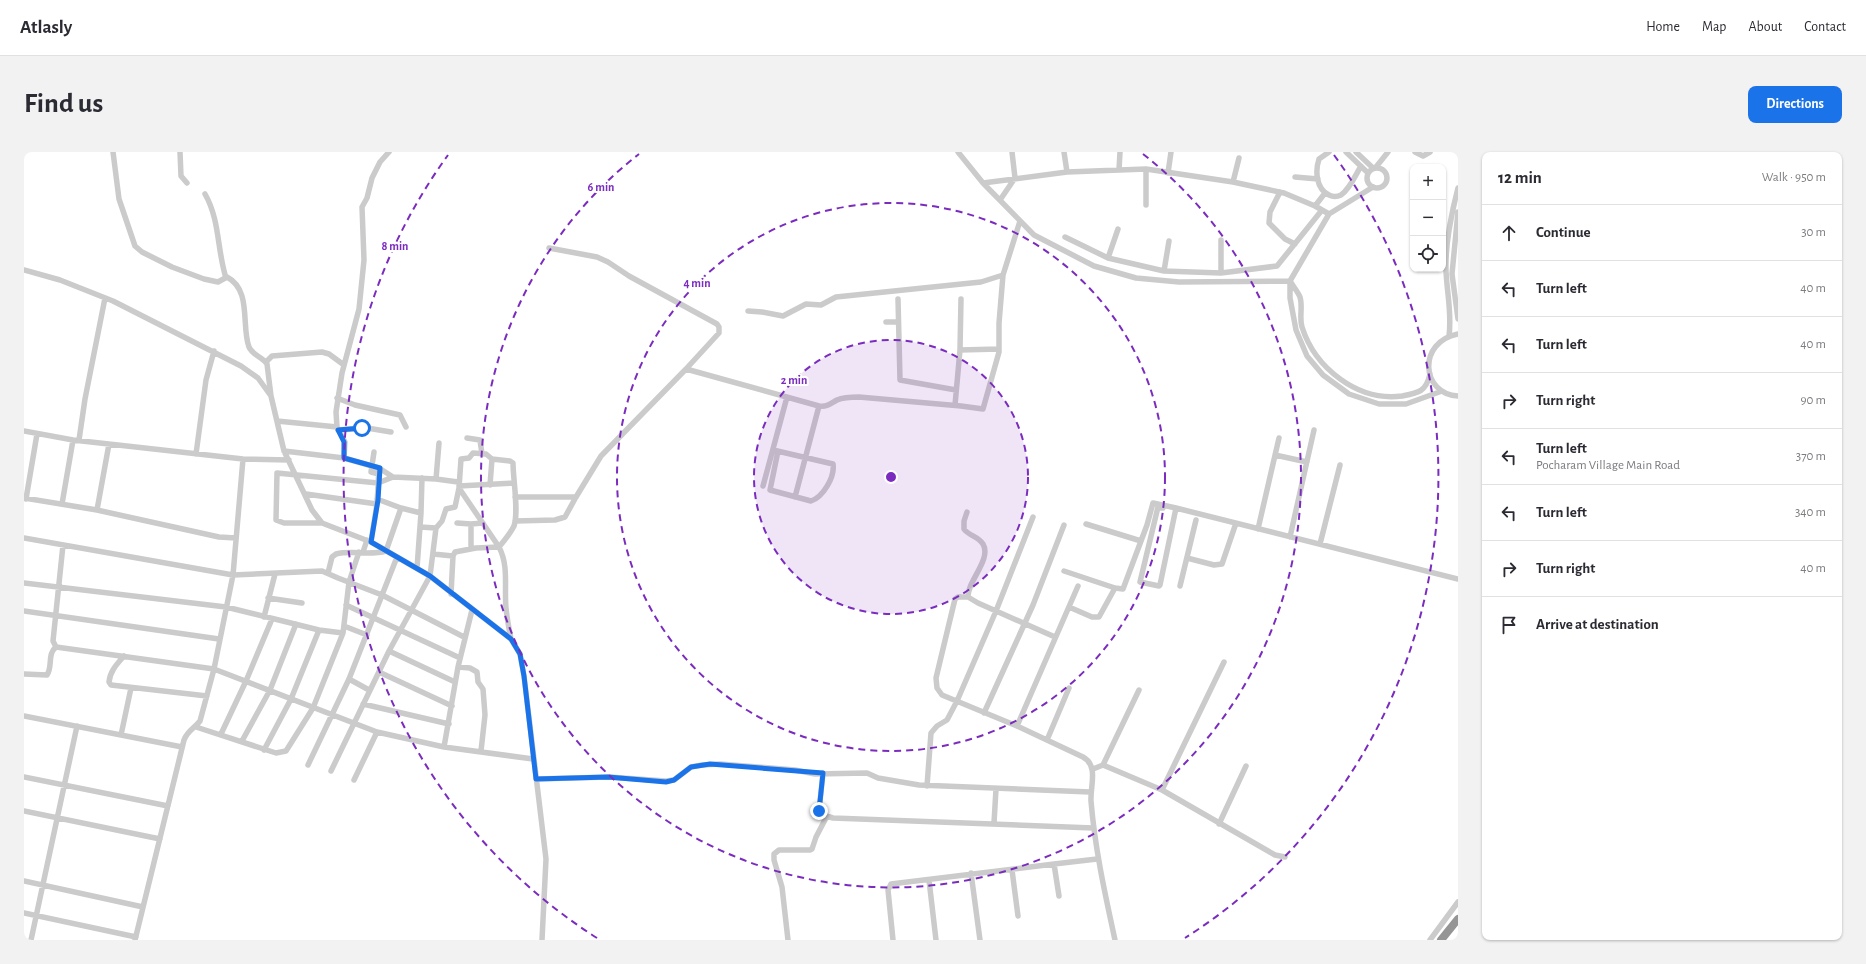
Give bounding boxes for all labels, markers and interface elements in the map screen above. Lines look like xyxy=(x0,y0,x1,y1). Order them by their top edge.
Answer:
text: Atlasly xyxy=(20,18,72,37)
text: Home xyxy=(1646,20,1680,34)
text: Map xyxy=(1702,20,1726,34)
text: About xyxy=(1748,20,1782,34)
text: Contact xyxy=(1804,20,1846,34)
button: Directions xyxy=(1748,86,1842,123)
text: Find us xyxy=(24,90,103,118)
map controls xyxy=(1410,164,1446,272)
button: + xyxy=(1410,164,1446,200)
text: 12 min xyxy=(1498,169,1542,186)
text: Walk · 950 m xyxy=(1762,171,1826,184)
text: 6 min xyxy=(588,181,614,193)
button: − xyxy=(1410,200,1446,236)
icon: ahead xyxy=(1498,222,1520,244)
text: Continue xyxy=(1536,225,1591,240)
text: 30 m xyxy=(1801,226,1826,239)
button: locate xyxy=(1410,236,1446,272)
text: 8 min xyxy=(382,240,408,252)
text: 4 min xyxy=(683,277,711,289)
icon: left xyxy=(1498,278,1520,300)
text: Turn left xyxy=(1536,281,1587,296)
text: 40 m xyxy=(1800,282,1826,295)
icon: left xyxy=(1498,334,1520,356)
text: Turn left xyxy=(1536,337,1587,352)
text: 40 m xyxy=(1800,338,1826,351)
text: 2 min xyxy=(781,374,807,386)
icon: right xyxy=(1498,390,1520,412)
text: Turn right xyxy=(1536,393,1595,408)
text: 90 m xyxy=(1800,394,1826,407)
route start xyxy=(353,419,371,437)
text: Turn left xyxy=(1536,441,1587,456)
icon: left xyxy=(1498,446,1520,468)
text: 370 m xyxy=(1796,450,1826,463)
text: Pocharam Village Main Road xyxy=(1536,459,1680,472)
centre of rings xyxy=(884,470,898,484)
icon: left xyxy=(1498,502,1520,524)
text: Turn left xyxy=(1536,505,1587,520)
text: 340 m xyxy=(1795,506,1826,519)
icon: right xyxy=(1498,558,1520,580)
text: Turn right xyxy=(1536,561,1595,576)
text: 40 m xyxy=(1800,562,1826,575)
icon: arrive xyxy=(1498,614,1520,636)
text: Arrive at destination xyxy=(1536,617,1659,632)
route end xyxy=(810,802,828,820)

